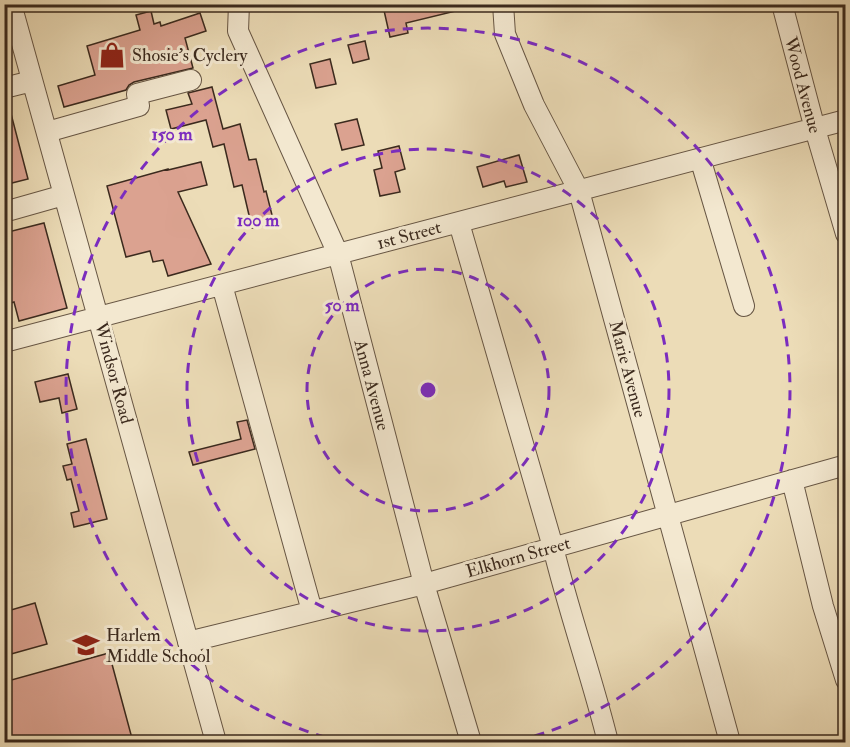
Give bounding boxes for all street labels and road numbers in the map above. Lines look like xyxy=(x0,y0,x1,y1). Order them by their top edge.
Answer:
street label: Wood Avenue xyxy=(778,33,827,136)
street label: 1st Street xyxy=(374,216,444,255)
street label: Marie Avenue xyxy=(604,318,652,421)
street label: Windsor Road xyxy=(89,319,138,427)
street label: Anna Avenue xyxy=(348,336,395,434)
street label: Elkhorn Street xyxy=(463,532,573,583)

